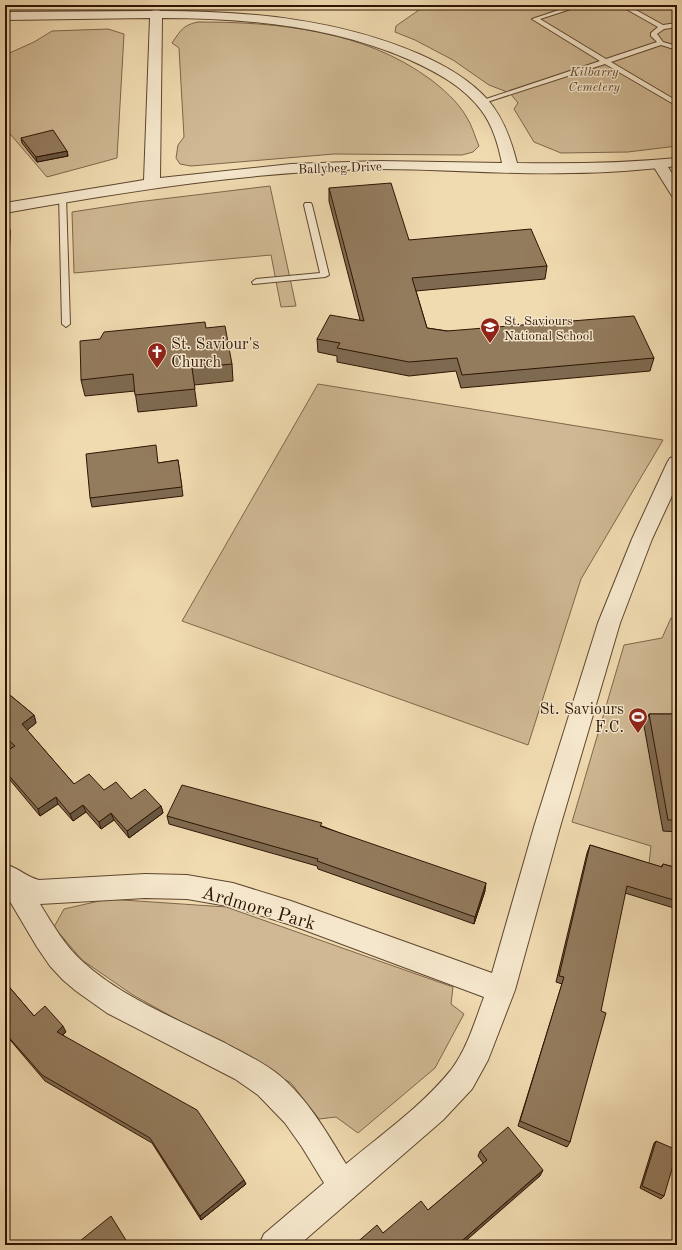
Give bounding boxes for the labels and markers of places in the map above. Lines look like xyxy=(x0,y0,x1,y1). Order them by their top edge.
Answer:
place label: St. Saviours National School xyxy=(504,315,593,343)
school or university icon: St. Saviours National School xyxy=(479,316,501,344)
place label: St. Saviour's Church xyxy=(171,337,259,371)
church icon: St. Saviour's Church xyxy=(146,341,168,369)
place label: St. Saviours F.C. xyxy=(539,702,624,736)
sports icon: St. Saviours F.C. xyxy=(627,706,649,734)

